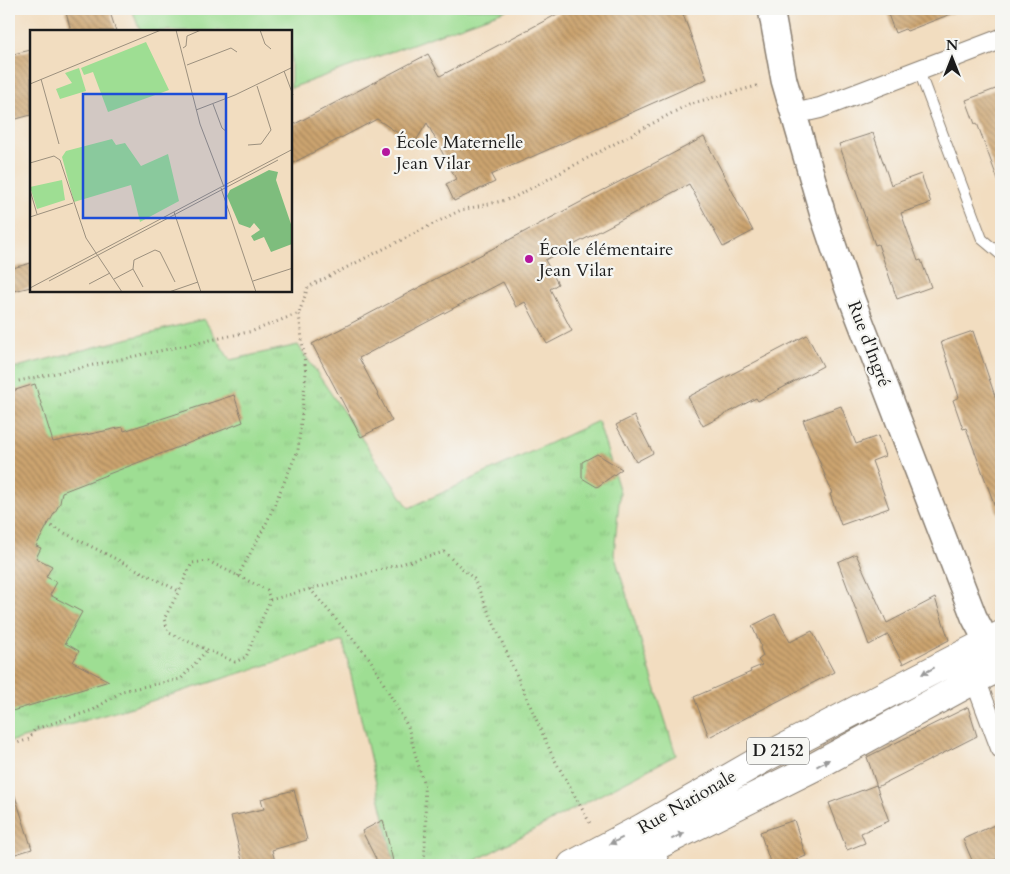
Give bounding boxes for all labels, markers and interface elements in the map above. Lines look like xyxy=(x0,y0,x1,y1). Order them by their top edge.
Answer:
inset map xyxy=(30,30,292,292)
north arrow xyxy=(928,32,978,82)
text: N xyxy=(946,36,958,55)
place label: École Maternelle Jean Vilar xyxy=(393,130,524,176)
marker: École Maternelle Jean Vilar xyxy=(380,146,392,158)
place label: École élémentaire Jean Vilar xyxy=(536,237,673,283)
marker: École élémentaire Jean Vilar xyxy=(523,253,535,265)
street label: Rue d'Ingré xyxy=(841,297,897,391)
one-way arrow xyxy=(921,667,935,675)
road number: D 2152 xyxy=(747,738,809,764)
one-way arrow xyxy=(816,758,829,767)
street label: Rue Nationale xyxy=(633,764,741,840)
one-way arrow xyxy=(670,832,685,840)
one-way arrow xyxy=(609,837,624,845)

